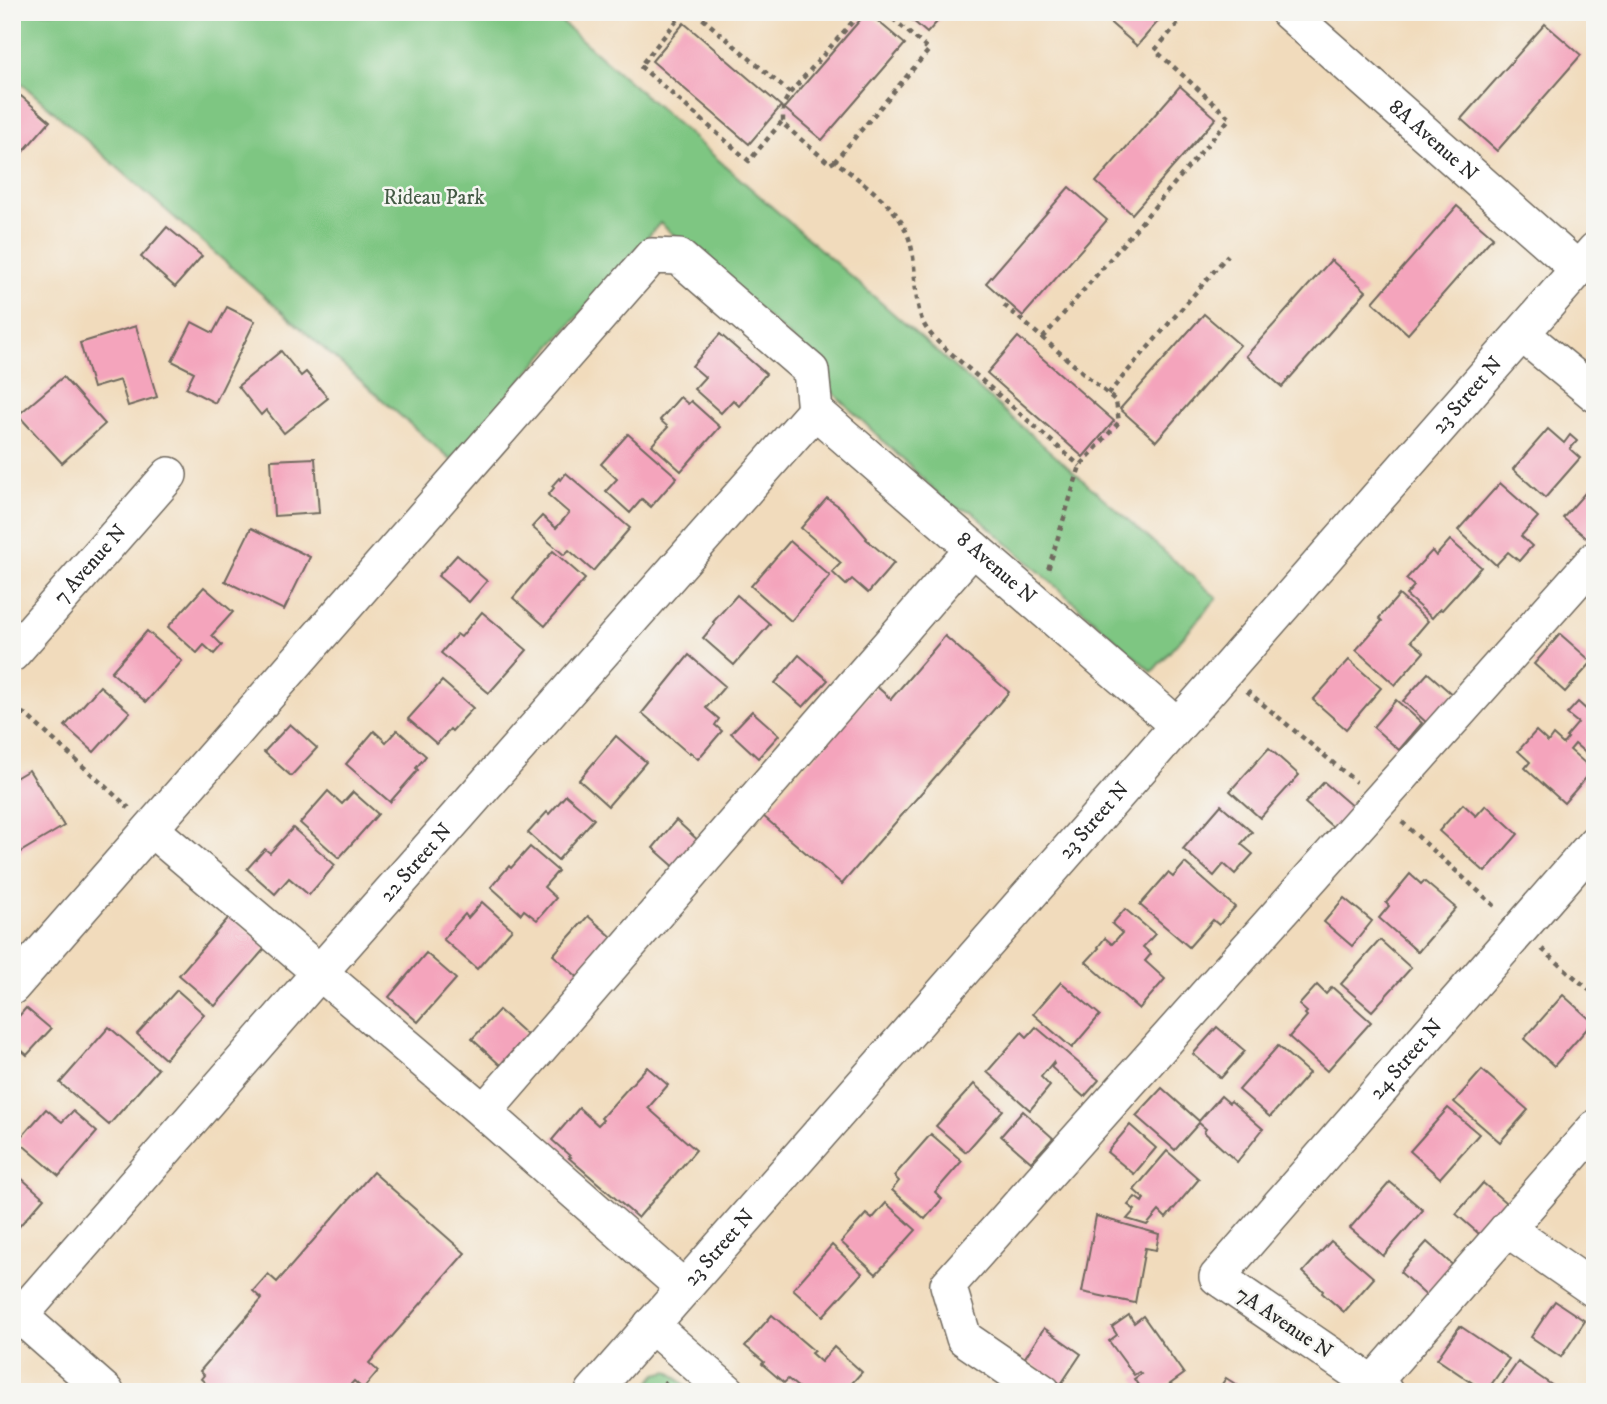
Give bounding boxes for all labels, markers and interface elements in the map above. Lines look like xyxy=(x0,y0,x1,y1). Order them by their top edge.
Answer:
street label: 8A Avenue N xyxy=(1383,94,1483,187)
park label: Rideau Park xyxy=(383,185,485,211)
street label: 23 Street N xyxy=(1427,351,1508,439)
street label: 7 Avenue N xyxy=(48,519,133,610)
street label: 8 Avenue N xyxy=(951,527,1042,610)
street label: 23 Street N xyxy=(1053,777,1135,865)
street label: 22 Street N xyxy=(375,818,458,908)
street label: 24 Street N xyxy=(1364,1014,1449,1105)
street label: 23 Street N xyxy=(679,1204,760,1292)
street label: 7A Avenue N xyxy=(1231,1281,1337,1365)

